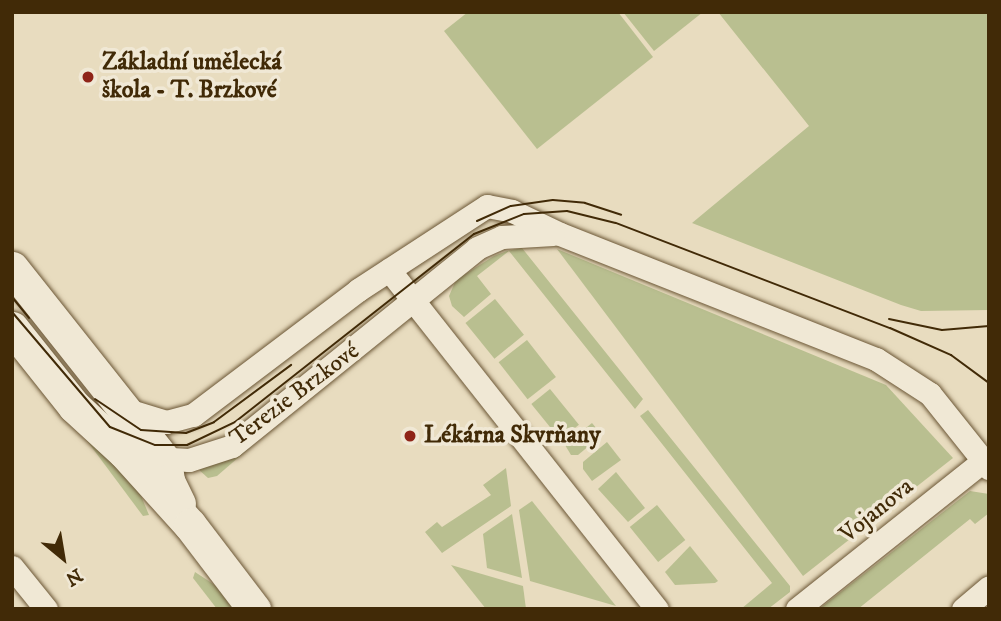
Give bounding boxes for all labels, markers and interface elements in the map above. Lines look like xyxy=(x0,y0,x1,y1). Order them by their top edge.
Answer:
place label: Základní umělecká škola - T. Brzkové xyxy=(102,49,282,105)
marker: Základní umělecká škola - T. Brzkové xyxy=(80,69,96,85)
street label: Terezie Brzkové xyxy=(225,337,365,453)
place label: Lékárna Skvrňany xyxy=(424,422,601,450)
marker: Lékárna Skvrňany xyxy=(402,428,418,444)
street label: Vojanova xyxy=(834,473,920,549)
north arrow xyxy=(28,523,98,593)
text: N xyxy=(61,563,86,590)

